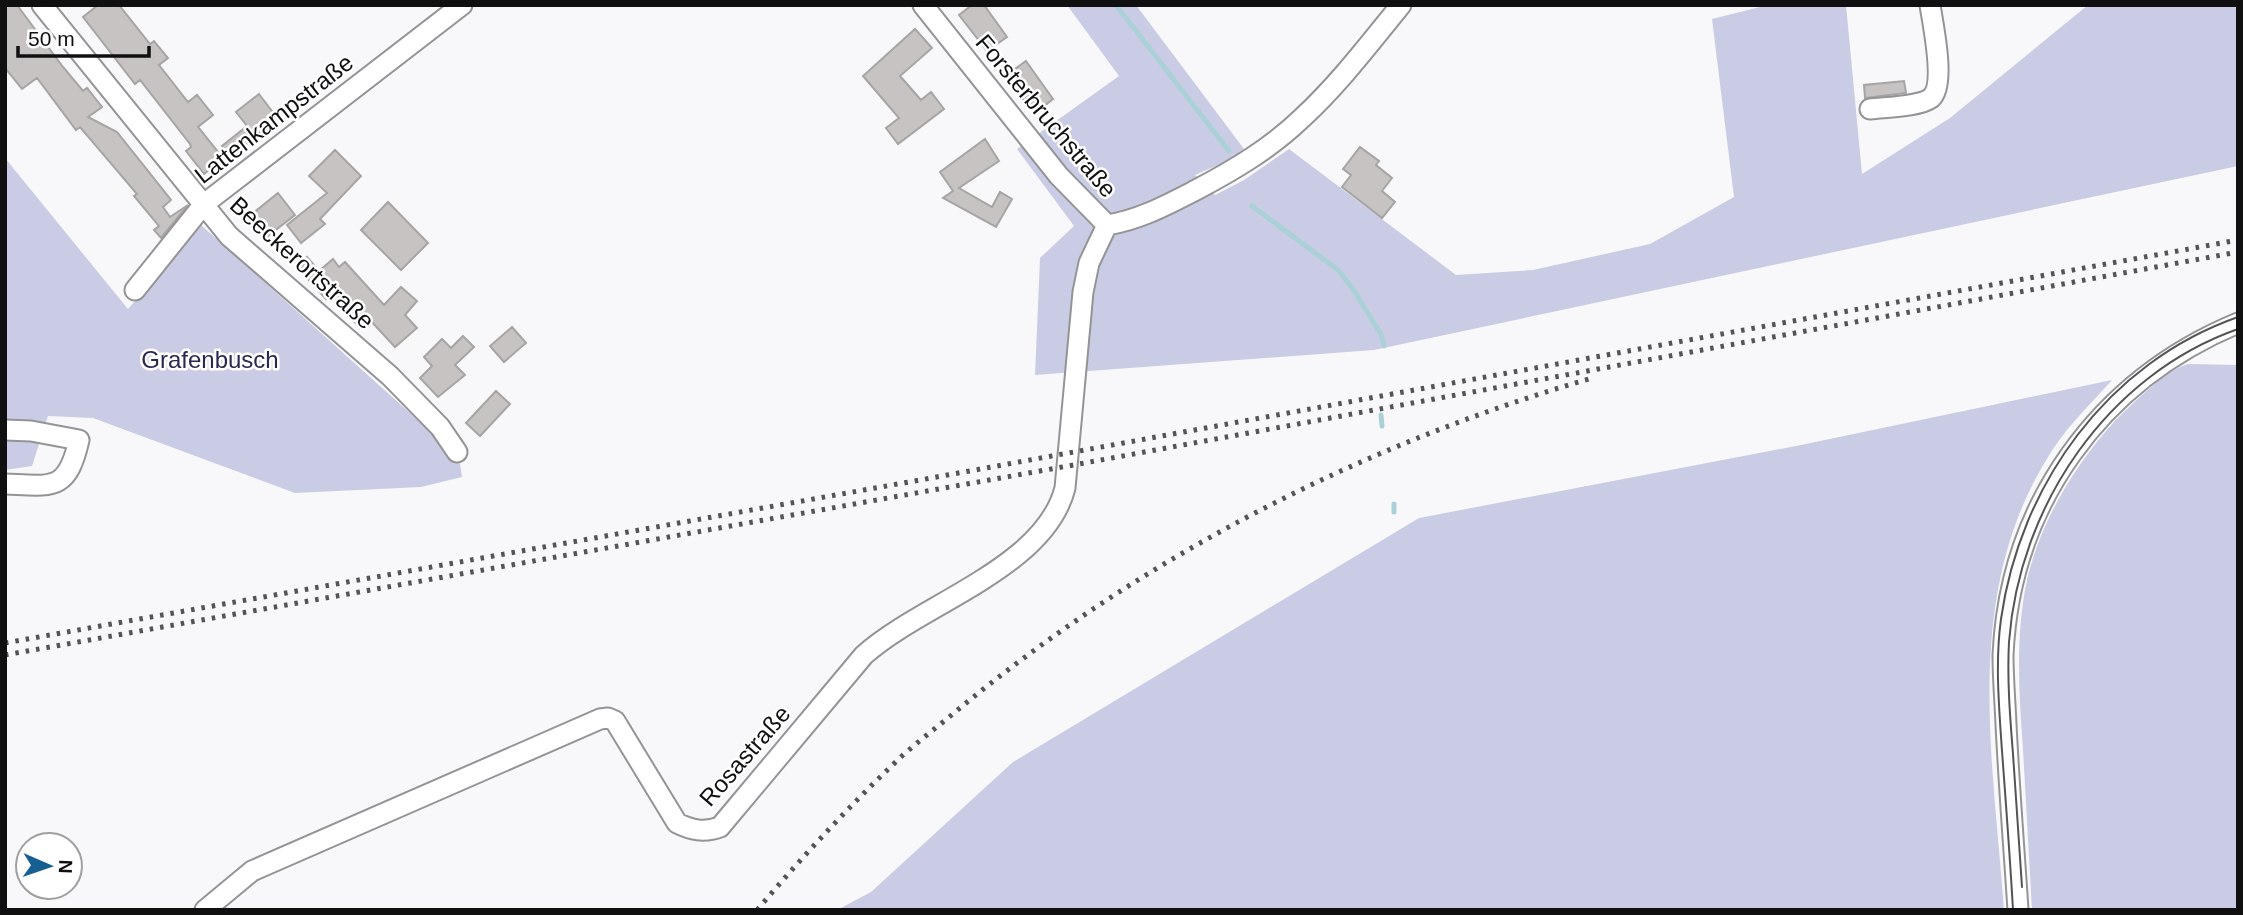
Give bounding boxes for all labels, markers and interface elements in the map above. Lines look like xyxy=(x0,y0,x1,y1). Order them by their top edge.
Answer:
scale bar xyxy=(18,14,149,58)
text: 50 m xyxy=(28,27,75,50)
street label: Forsterbruchstraße xyxy=(970,29,1122,203)
street label: Lattenkampstraße xyxy=(189,48,358,189)
street label: Beeckerortstraße xyxy=(225,191,380,334)
park label: Grafenbusch xyxy=(141,346,279,373)
street label: Rosastraße xyxy=(694,700,796,811)
north arrow xyxy=(14,831,84,901)
text: N xyxy=(55,859,76,874)

